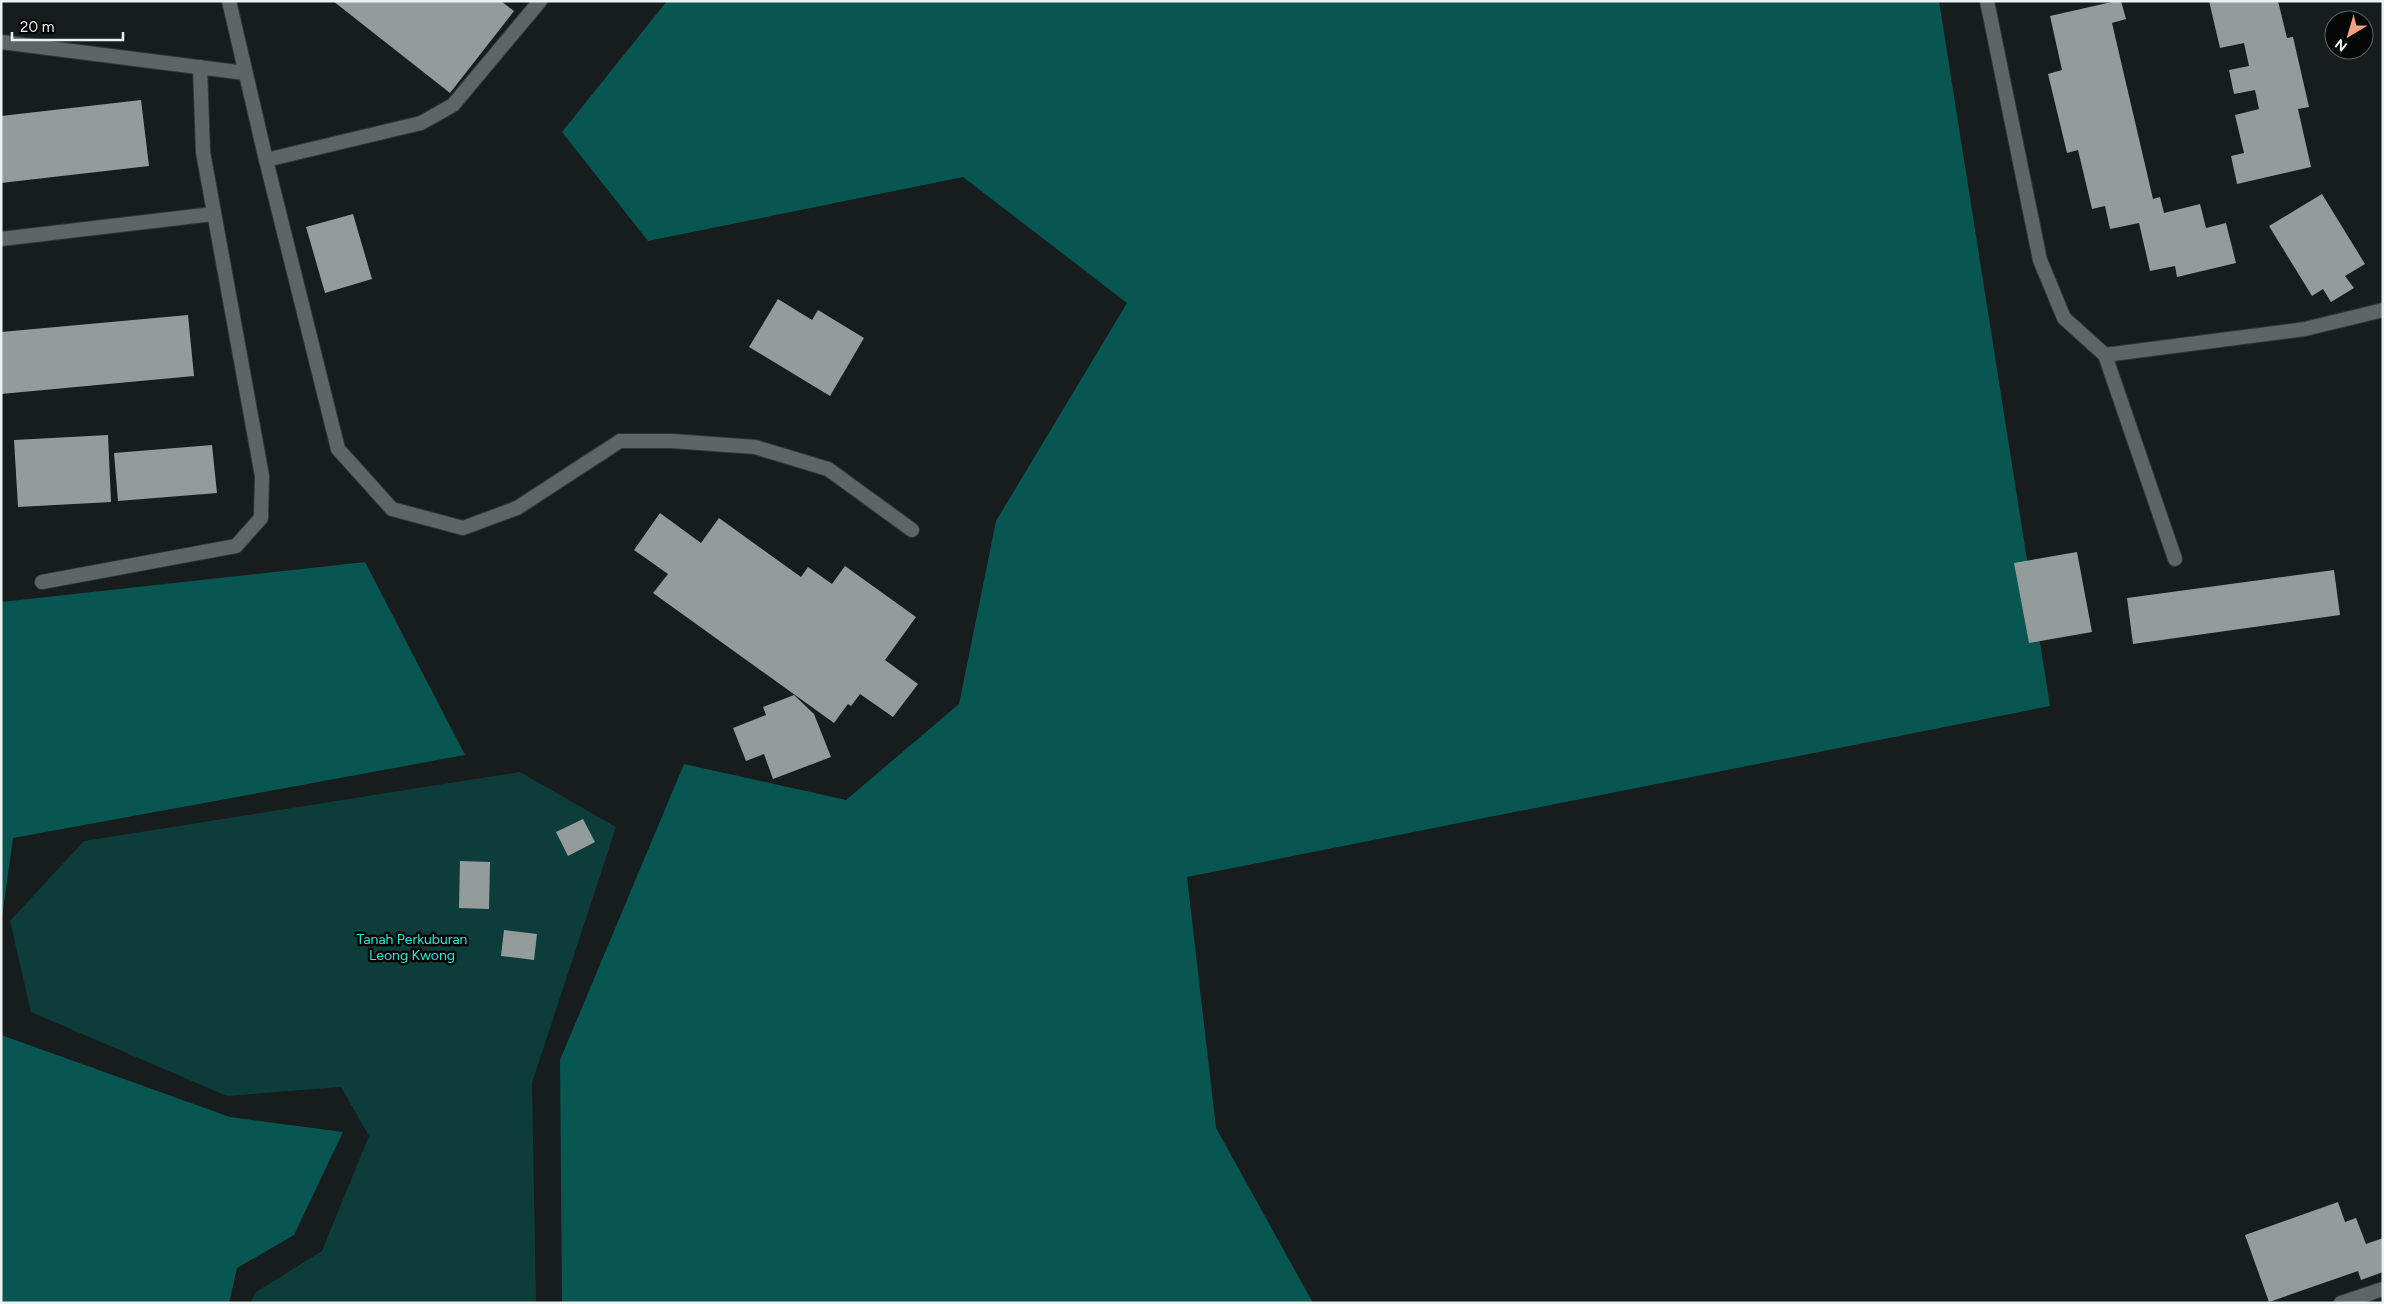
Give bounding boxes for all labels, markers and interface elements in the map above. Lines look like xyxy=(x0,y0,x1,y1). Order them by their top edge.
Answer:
scale bar xyxy=(12,10,124,42)
north arrow xyxy=(2324,10,2374,60)
text: 20 m xyxy=(20,18,54,36)
text: N xyxy=(2332,35,2351,55)
park label: Tanah Perkuburan Leong Kwong xyxy=(357,931,468,964)

